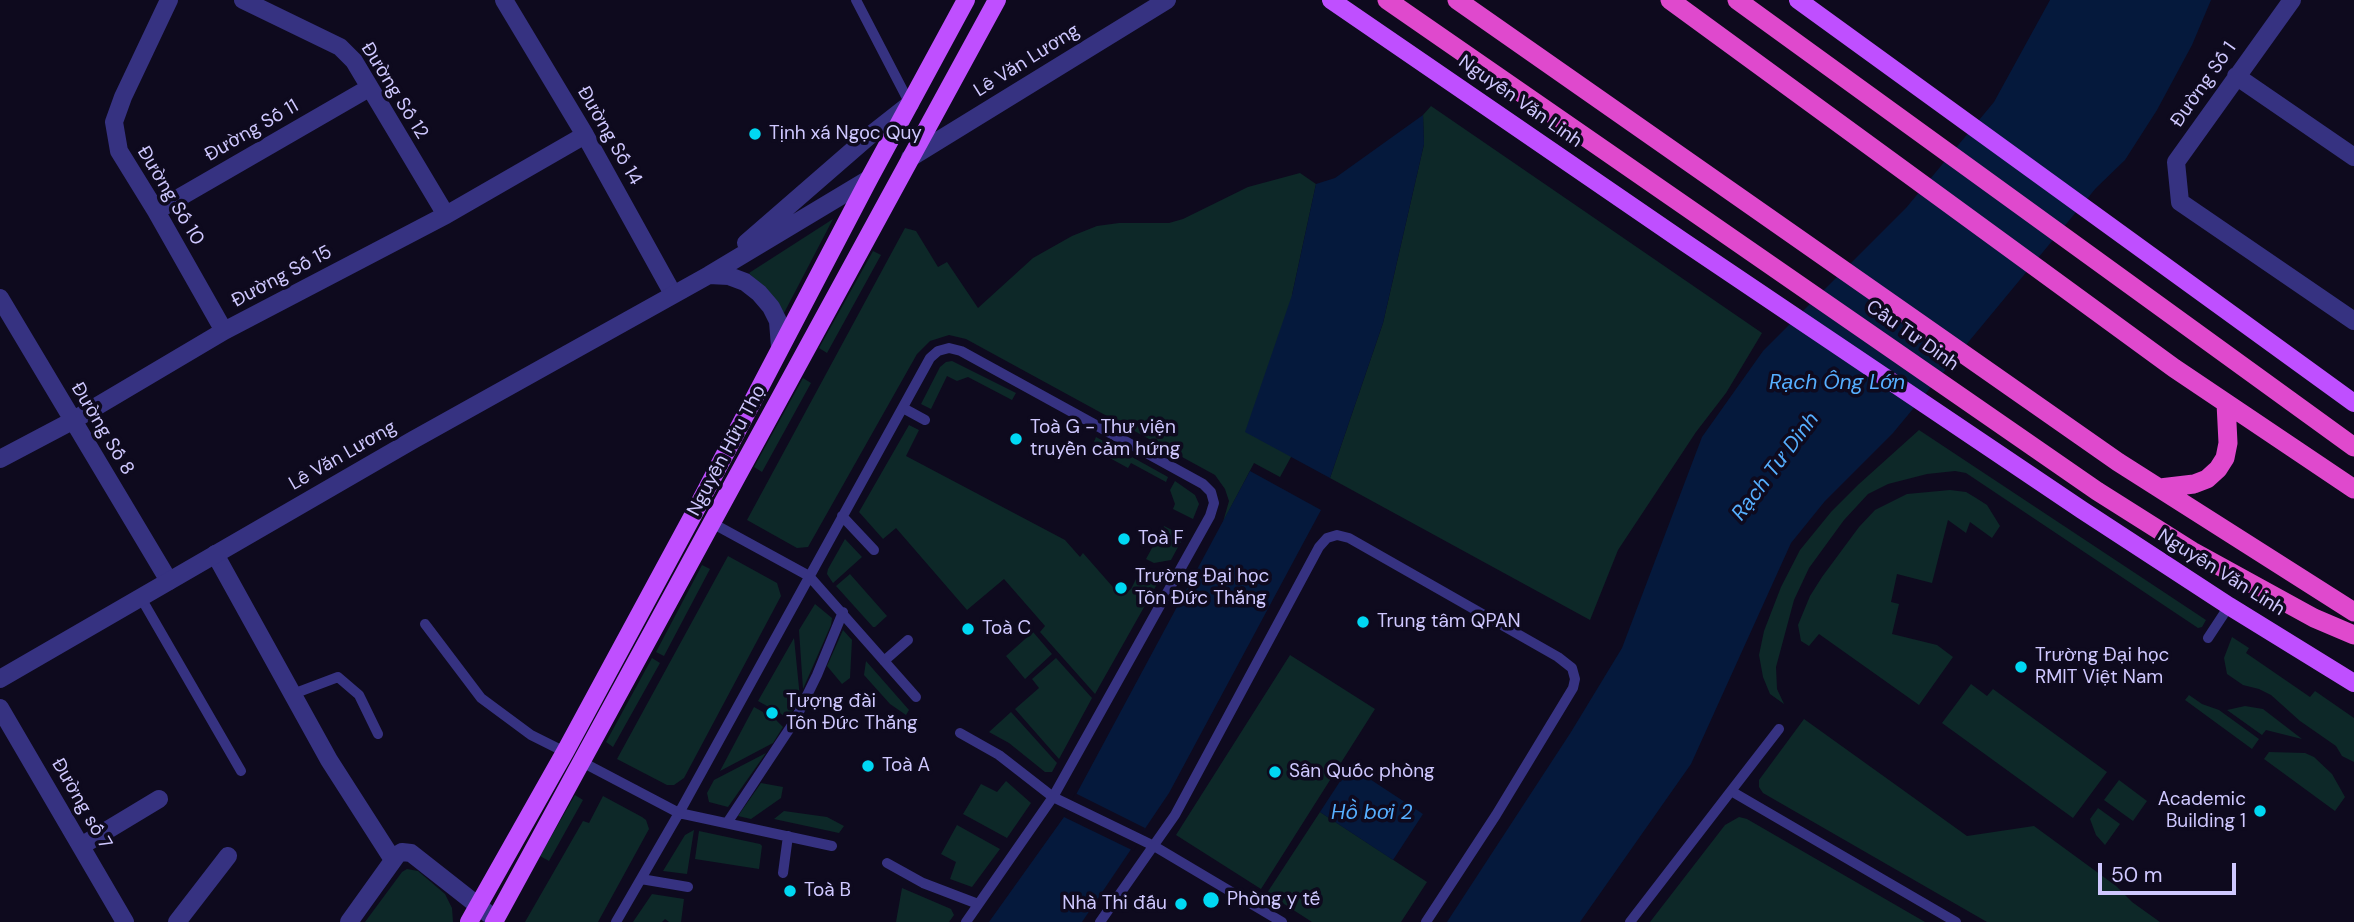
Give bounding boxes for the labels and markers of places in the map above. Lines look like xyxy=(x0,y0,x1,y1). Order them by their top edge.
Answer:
place label: Tịnh xá Ngọc Quy xyxy=(769,123,922,145)
marker: Tịnh xá Ngọc Quy xyxy=(747,126,763,142)
place label: Toà G - Thư viện truyền cảm hứng xyxy=(1030,417,1180,461)
marker: Toà G - Thư viện truyền cảm hứng xyxy=(1008,431,1024,447)
place label: Toà F xyxy=(1138,528,1184,550)
marker: Toà F xyxy=(1116,531,1132,547)
place label: Trường Đại học Tôn Đức Thắng xyxy=(1135,566,1269,610)
marker: Trường Đại học Tôn Đức Thắng xyxy=(1113,580,1129,596)
place label: Trung tâm QPAN xyxy=(1377,611,1521,633)
marker: Trung tâm QPAN xyxy=(1355,614,1371,630)
place label: Toà C xyxy=(982,618,1031,640)
marker: Toà C xyxy=(960,621,976,637)
place label: Trường Đại học RMIT Việt Nam xyxy=(2035,645,2169,689)
marker: Trường Đại học RMIT Việt Nam xyxy=(2013,659,2029,675)
place label: Tượng đài Tôn Đức Thắng xyxy=(786,691,918,735)
marker: Tượng đài Tôn Đức Thắng xyxy=(764,705,780,721)
place label: Toà A xyxy=(882,755,930,777)
marker: Toà A xyxy=(860,758,876,774)
place label: Sân Quốc phòng xyxy=(1289,761,1435,783)
marker: Sân Quốc phòng xyxy=(1267,764,1283,780)
place label: Academic Building 1 xyxy=(2158,789,2246,833)
marker: Academic Building 1 xyxy=(2252,803,2268,819)
place label: Toà B xyxy=(804,880,851,902)
marker: Toà B xyxy=(782,883,798,899)
place label: Phòng y tế xyxy=(1227,889,1320,911)
marker: Phòng y tế xyxy=(1201,890,1221,910)
place label: Nhà Thi đấu xyxy=(1062,893,1167,915)
marker: Nhà Thi đấu xyxy=(1173,896,1189,912)

